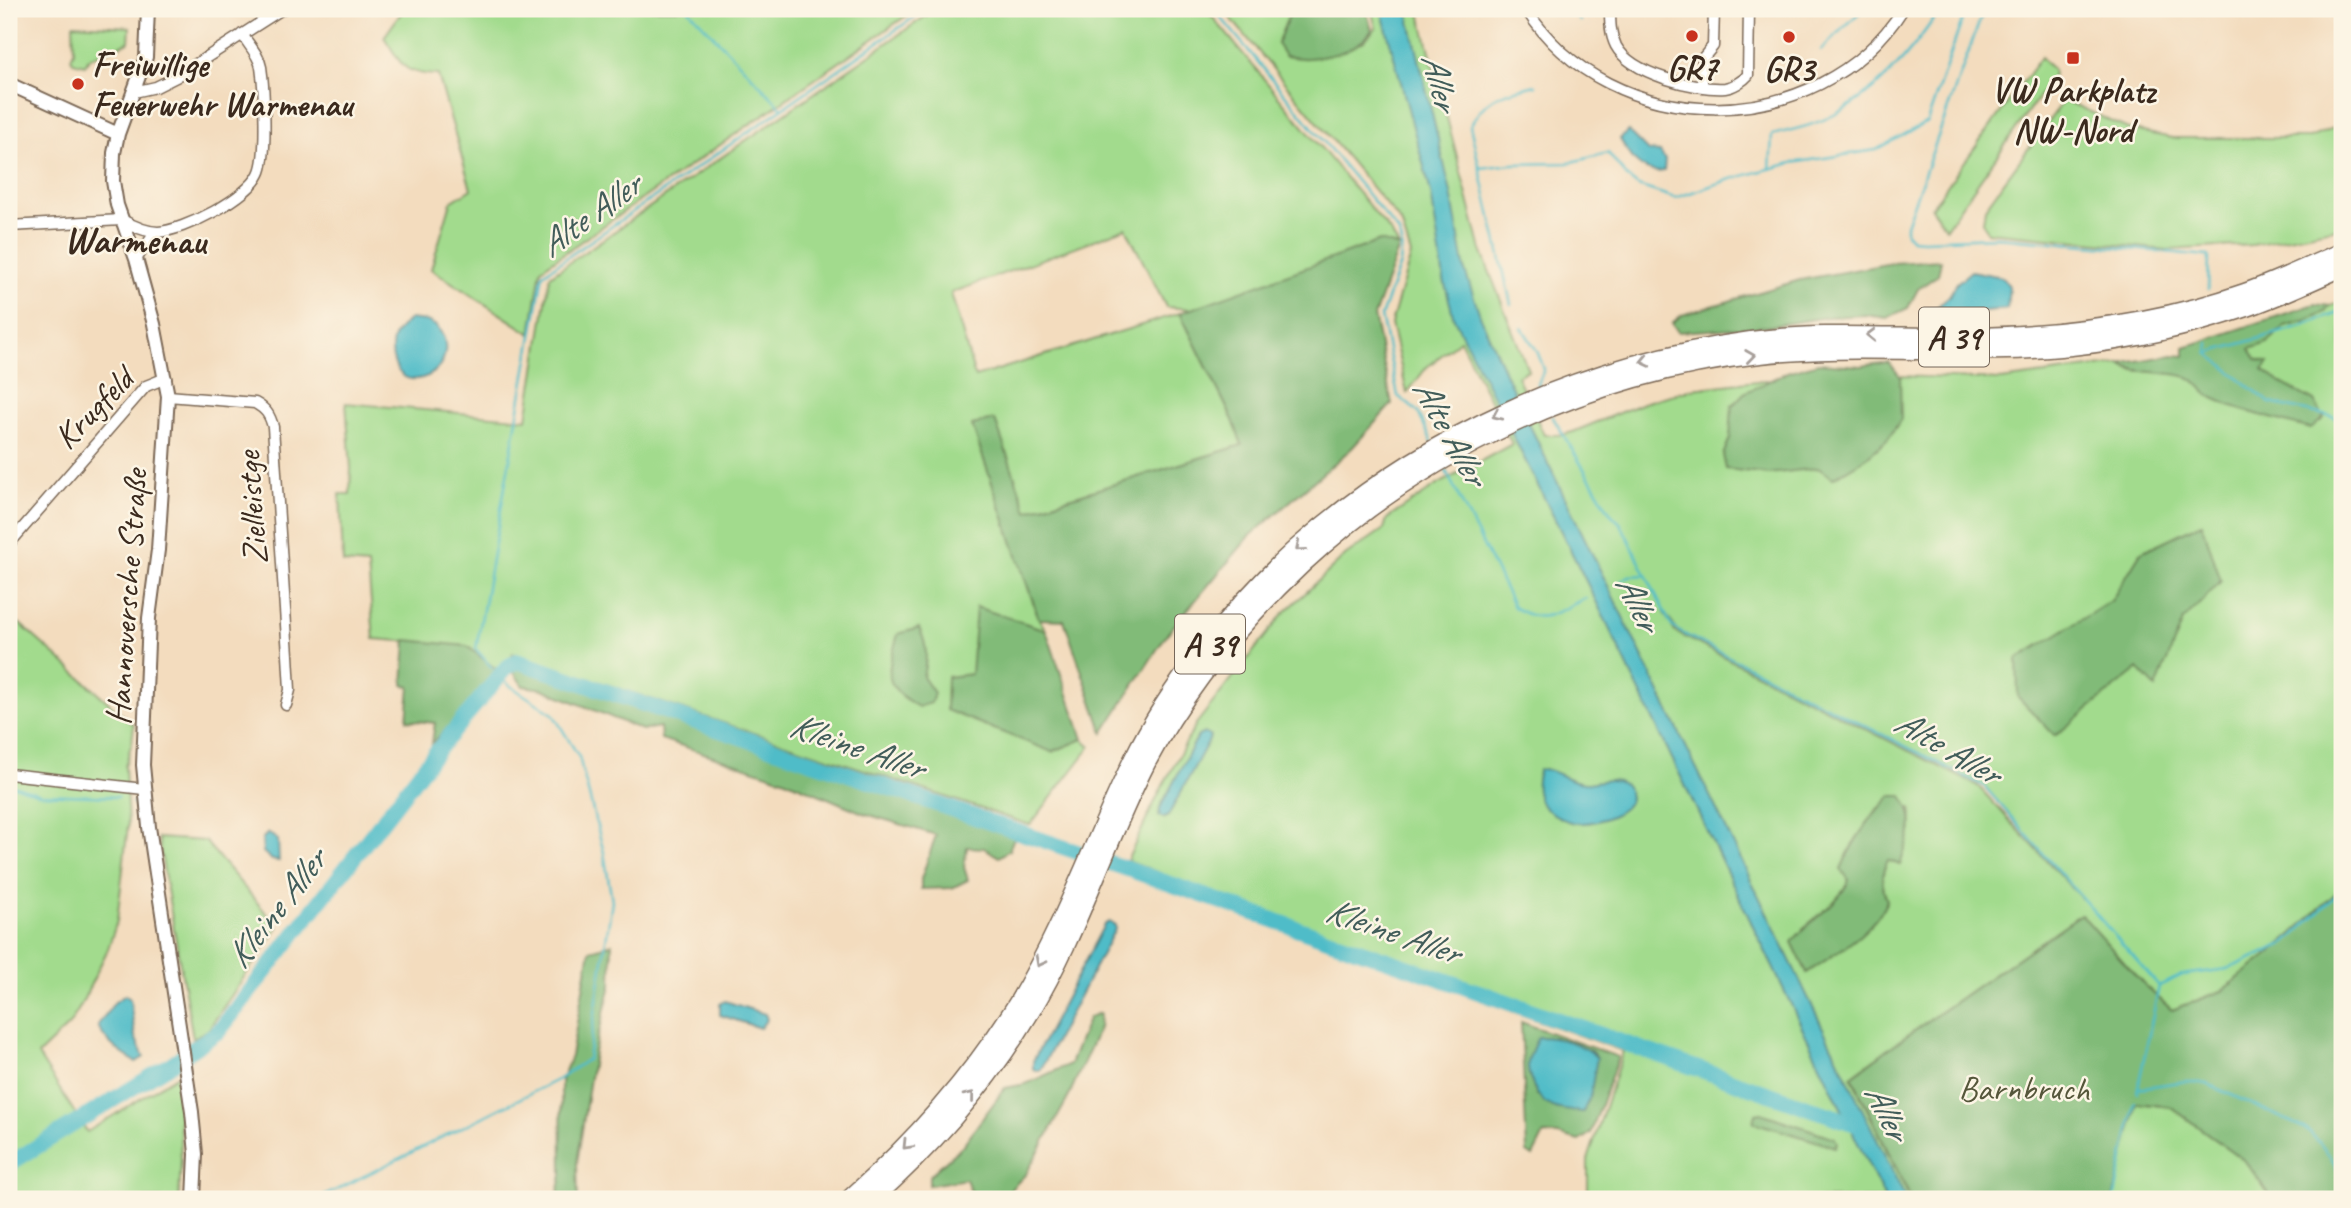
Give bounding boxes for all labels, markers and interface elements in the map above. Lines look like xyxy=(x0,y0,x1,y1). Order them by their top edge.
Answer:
marker: GR7 xyxy=(1684,28,1700,44)
marker: GR3 xyxy=(1781,29,1797,45)
place label: Freiwillige Feuerwehr Warmenau xyxy=(92,42,355,127)
place label: GR7 xyxy=(1667,46,1721,91)
place label: GR3 xyxy=(1764,47,1817,92)
water label: Aller xyxy=(1411,48,1472,120)
marker: VW Parkplatz NW-Nord xyxy=(2065,50,2081,66)
place label: VW Parkplatz NW-Nord xyxy=(1991,68,2158,153)
marker: Freiwillige Feuerwehr Warmenau xyxy=(70,76,86,92)
water label: Alte Aller xyxy=(529,158,654,267)
district label: Warmenau xyxy=(64,217,209,264)
road number: A 39 xyxy=(1919,308,1989,366)
one-way arrow xyxy=(1865,327,1875,343)
one-way arrow xyxy=(1744,349,1756,364)
one-way arrow xyxy=(1639,353,1651,367)
street label: Krugfeld xyxy=(44,354,147,459)
water label: Alte Aller xyxy=(1402,370,1502,498)
one-way arrow xyxy=(1492,407,1504,421)
street label: Zielleistge xyxy=(225,447,278,566)
street label: Hannoversche Straße xyxy=(95,465,158,726)
one-way arrow xyxy=(1296,538,1309,551)
water label: Aller xyxy=(1605,567,1675,643)
road number: A 39 xyxy=(1175,614,1245,674)
water label: Alte Aller xyxy=(1886,697,2014,798)
water label: Kleine Aller xyxy=(784,701,935,792)
water label: Kleine Aller xyxy=(214,835,340,977)
water label: Kleine Aller xyxy=(1320,886,1471,977)
one-way arrow xyxy=(1034,955,1048,967)
park label: Barnbruch xyxy=(1959,1066,2091,1111)
water label: Aller xyxy=(1854,1076,1924,1152)
one-way arrow xyxy=(961,1092,974,1104)
one-way arrow xyxy=(902,1137,915,1150)

